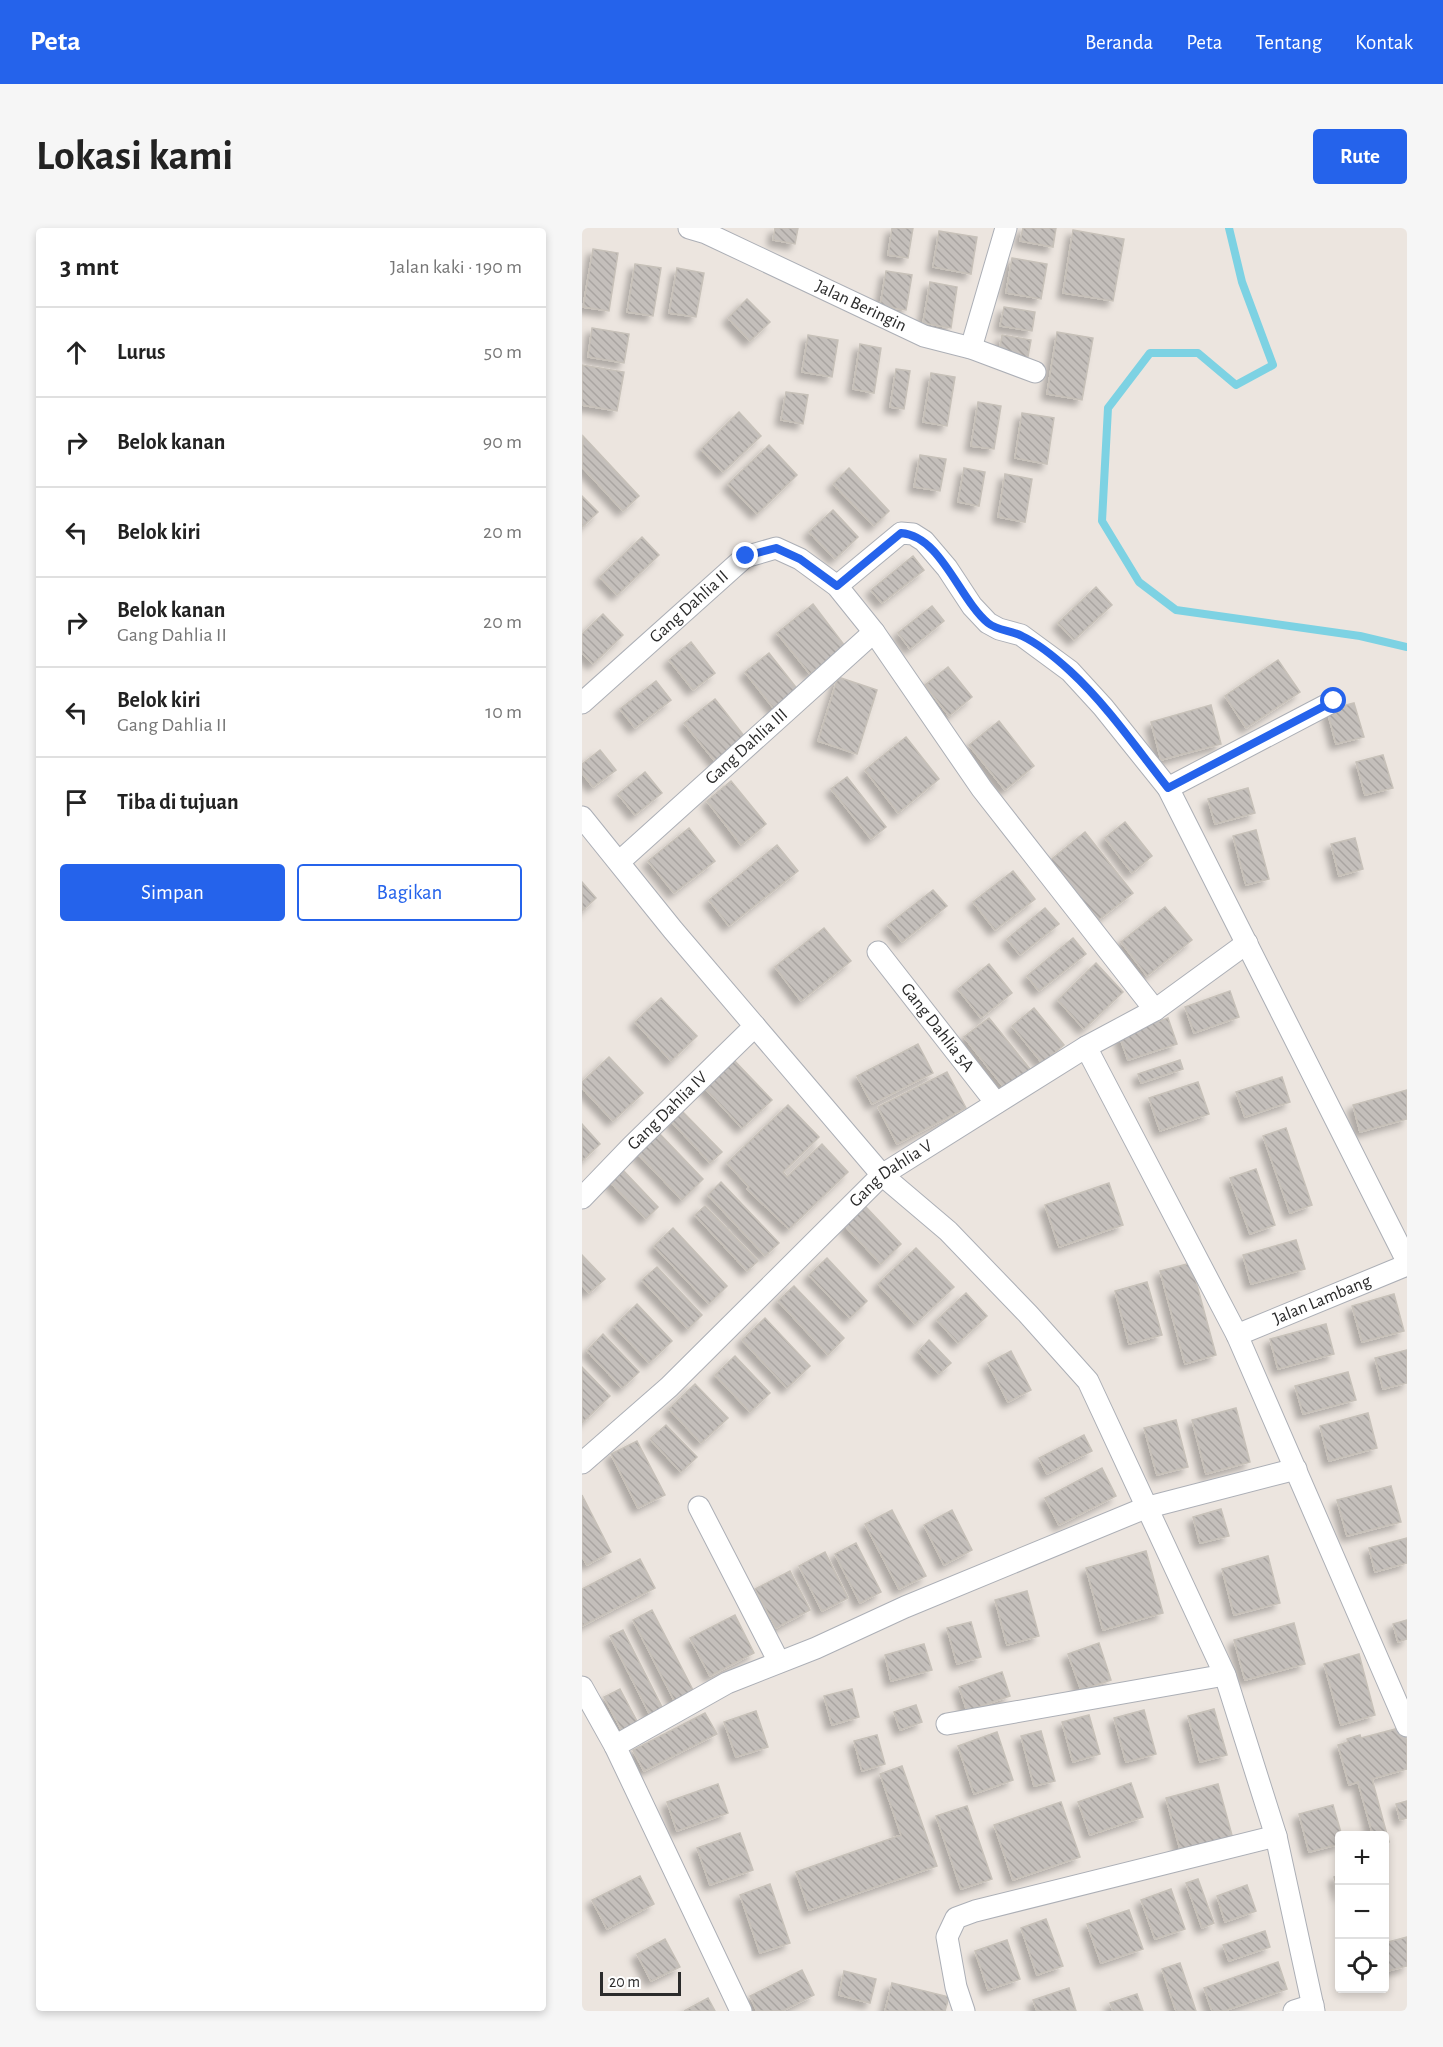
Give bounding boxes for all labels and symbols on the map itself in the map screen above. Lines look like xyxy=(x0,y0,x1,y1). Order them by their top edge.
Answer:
street label: Jalan Beringin xyxy=(813,277,909,335)
route end xyxy=(732,542,758,568)
street label: Gang Dahlia II xyxy=(646,567,732,647)
route start xyxy=(1320,687,1346,713)
street label: Gang Dahlia III xyxy=(702,705,791,788)
street label: Gang Dahlia 5A xyxy=(897,980,978,1076)
street label: Gang Dahlia IV xyxy=(624,1068,712,1154)
street label: Gang Dahlia V xyxy=(846,1136,936,1211)
street label: Jalan Lambang xyxy=(1271,1272,1374,1328)
scale bar xyxy=(600,1969,681,1996)

